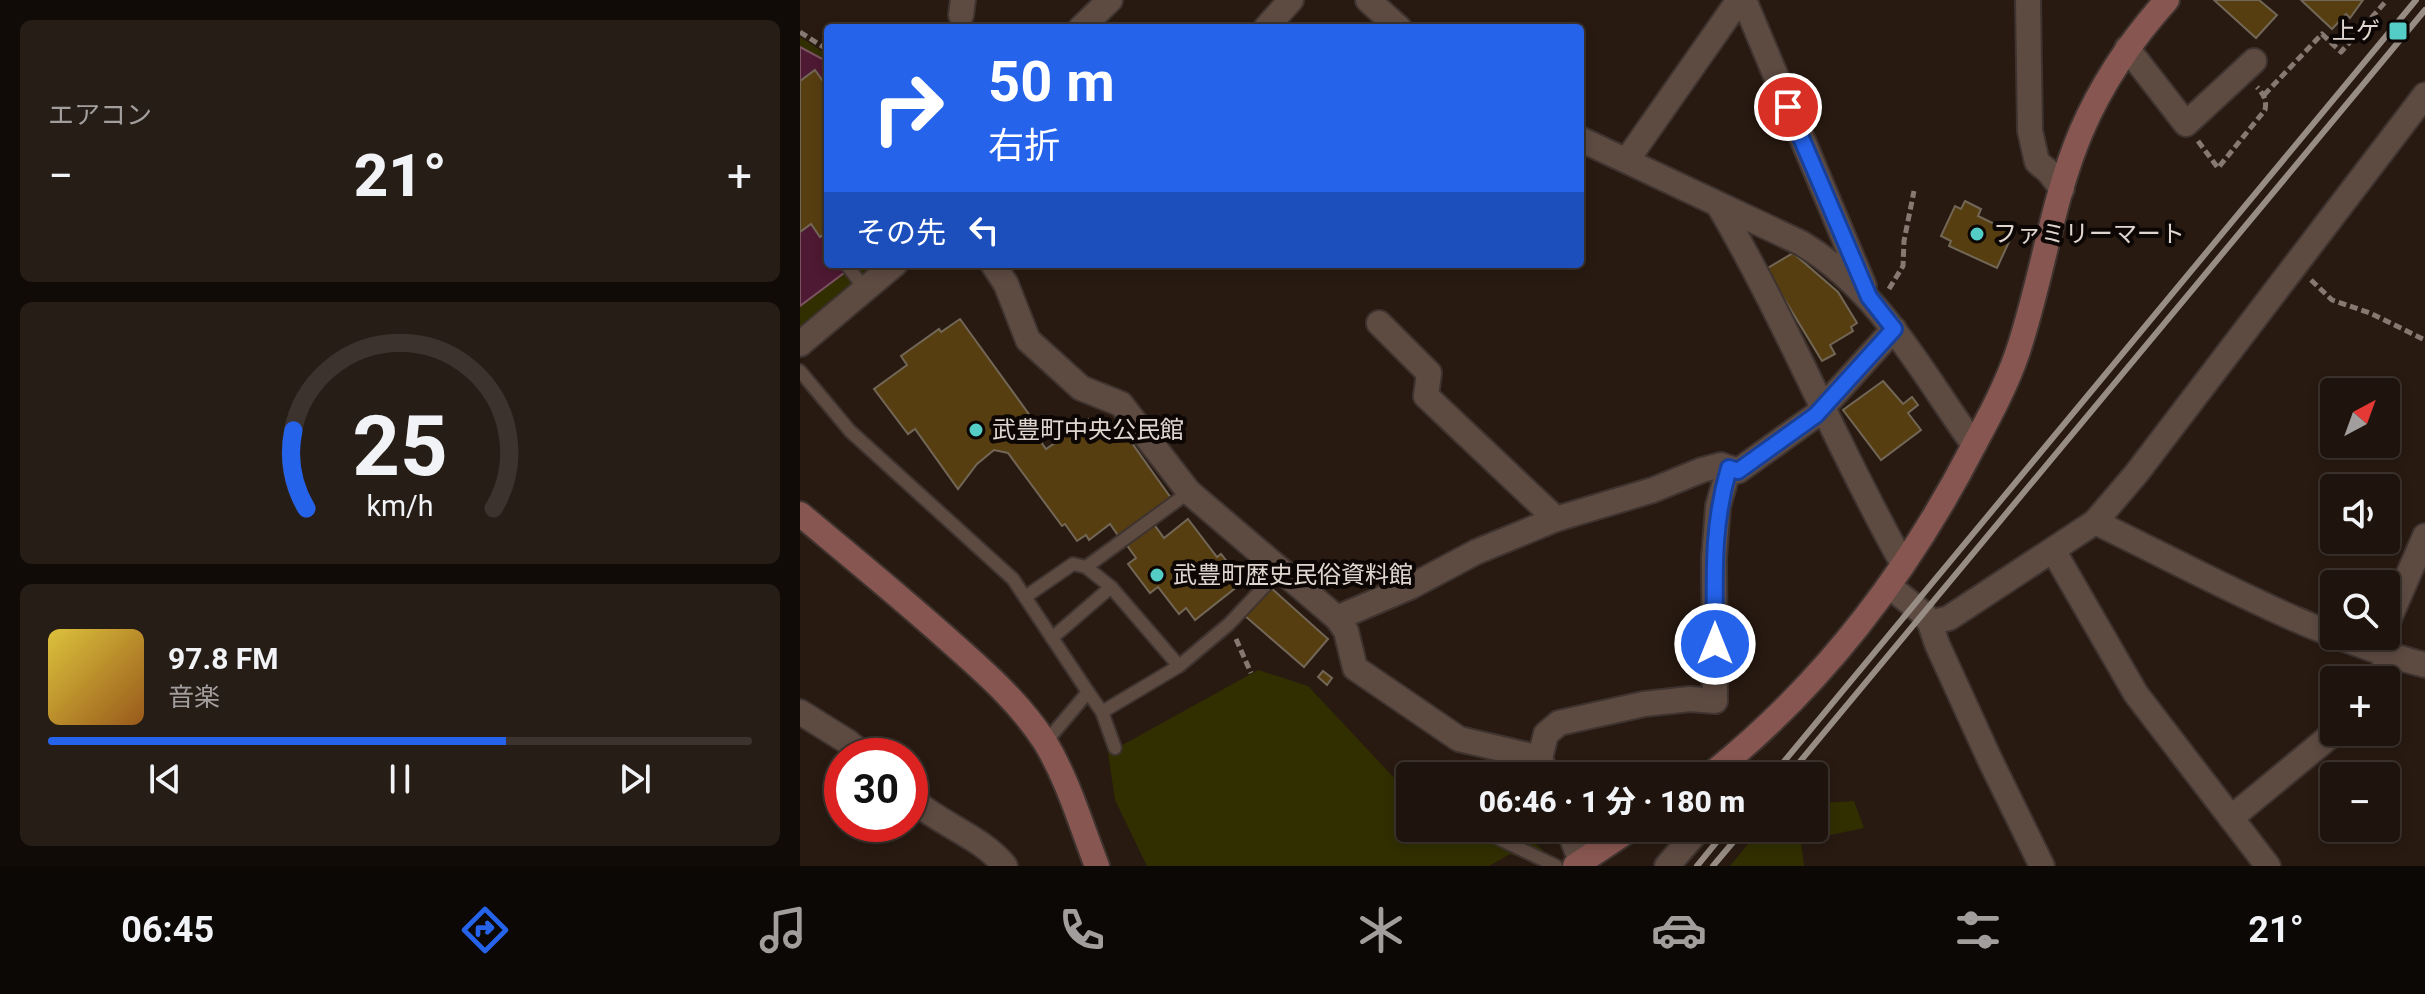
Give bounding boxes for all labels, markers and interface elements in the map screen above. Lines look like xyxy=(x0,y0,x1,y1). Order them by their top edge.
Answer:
place label: 上ゲ xyxy=(2332,17,2380,45)
marker: 上ゲ xyxy=(2387,20,2409,42)
text: 50 m xyxy=(988,49,1115,115)
icon: right xyxy=(856,56,960,160)
pin xyxy=(1754,73,1822,141)
icon: arrive xyxy=(1766,85,1810,129)
text: エアコン xyxy=(48,100,152,130)
text: 右折 xyxy=(988,125,1060,167)
text: 21° xyxy=(354,140,447,211)
text: − xyxy=(48,150,73,202)
text: + xyxy=(727,150,752,202)
icon: left xyxy=(962,208,1006,252)
text: その先 xyxy=(856,215,946,250)
place label: ファミリーマート xyxy=(1993,220,2185,248)
marker: ファミリーマート xyxy=(1968,225,1986,243)
north arrow xyxy=(2320,378,2400,458)
map controls xyxy=(2320,378,2400,842)
text: 25 xyxy=(352,398,448,495)
place label: 武豊町中央公民館 xyxy=(992,416,1184,444)
marker: 武豊町中央公民館 xyxy=(967,421,985,439)
button: sound xyxy=(2320,474,2400,554)
text: km/h xyxy=(366,489,434,523)
place label: 武豊町歴史民俗資料館 xyxy=(1173,561,1413,589)
marker: 武豊町歴史民俗資料館 xyxy=(1148,566,1166,584)
button: search xyxy=(2320,570,2400,650)
position arrow xyxy=(1673,602,1757,686)
text: 97.8 FM xyxy=(168,641,279,676)
button: + xyxy=(2320,666,2400,746)
text: 音楽 xyxy=(168,682,220,712)
speed limit sign: 30 xyxy=(824,738,928,842)
icon: previous xyxy=(143,757,187,801)
icon: pause xyxy=(378,757,422,801)
icon: next xyxy=(613,757,657,801)
button: − xyxy=(2320,762,2400,842)
text: 06:46 · 1 分 · 180 m xyxy=(1479,784,1745,819)
icon: directions xyxy=(457,902,513,958)
icon: music xyxy=(755,902,811,958)
icon: phone xyxy=(1054,902,1110,958)
icon: climate xyxy=(1353,902,1409,958)
icon: car xyxy=(1651,902,1707,958)
icon: filters xyxy=(1950,902,2006,958)
text: 06:45 xyxy=(121,909,214,951)
text: 21° xyxy=(2248,909,2304,951)

